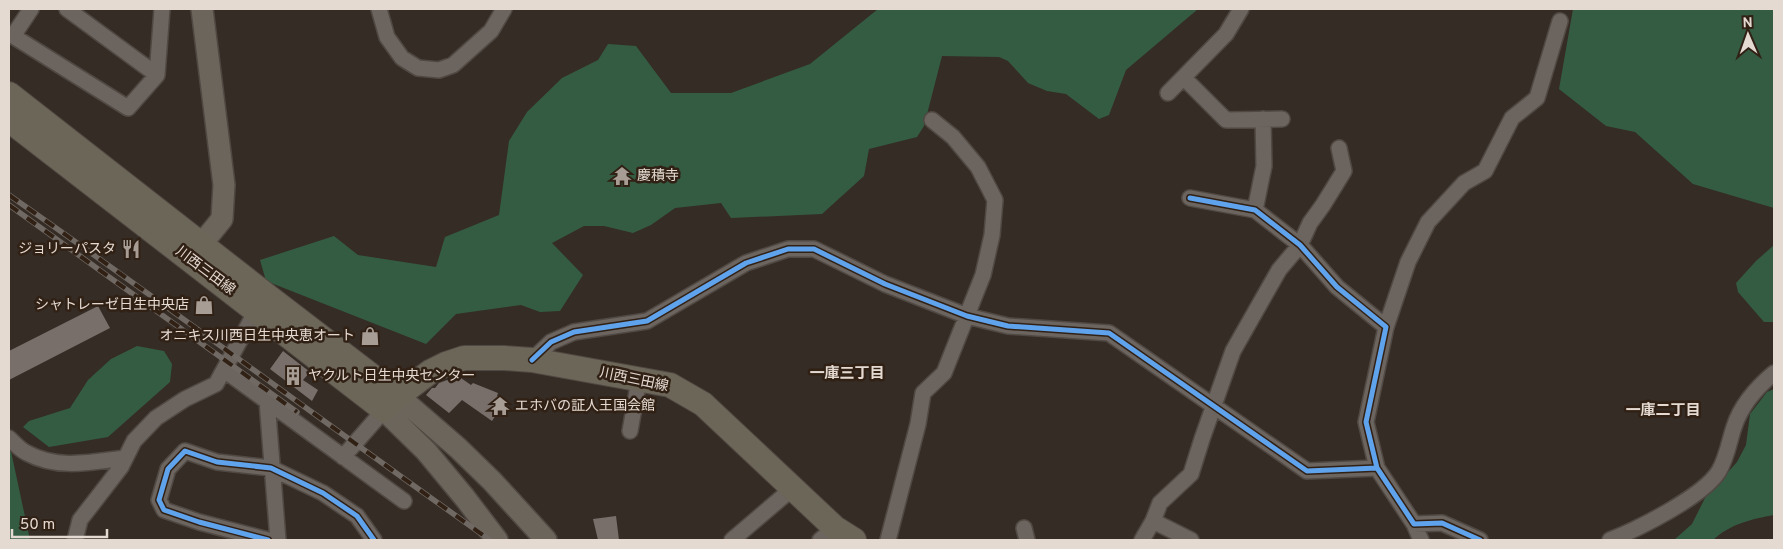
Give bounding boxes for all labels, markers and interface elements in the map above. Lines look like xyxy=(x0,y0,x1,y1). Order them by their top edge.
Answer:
north arrow xyxy=(1723,10,1773,60)
text: N xyxy=(1742,15,1753,32)
temple icon: 慶積寺 xyxy=(611,165,633,187)
place label: 慶積寺 xyxy=(637,168,679,185)
restaurant icon: ジョリーパスタ xyxy=(120,238,142,260)
place label: ジョリーパスタ xyxy=(18,241,116,258)
street label: 川西三田線 xyxy=(172,243,238,299)
shop icon: シャトレーゼ日生中央店 xyxy=(193,294,215,316)
place label: シャトレーゼ日生中央店 xyxy=(35,297,189,314)
shop icon: オニキス川西日生中央恵オート xyxy=(359,325,381,347)
place label: オニキス川西日生中央恵オート xyxy=(159,328,355,345)
street label: 川西三田線 xyxy=(598,364,670,396)
building icon: ヤクルト日生中央センター xyxy=(282,365,304,387)
district label: 一庫三丁目 xyxy=(809,365,885,384)
place label: ヤクルト日生中央センター xyxy=(308,368,476,385)
temple icon: エホバの証人王国会館 xyxy=(489,395,511,417)
place label: エホバの証人王国会館 xyxy=(515,398,655,415)
district label: 一庫二丁目 xyxy=(1625,402,1701,421)
scale bar xyxy=(12,506,108,538)
text: 50 m xyxy=(20,516,55,535)

